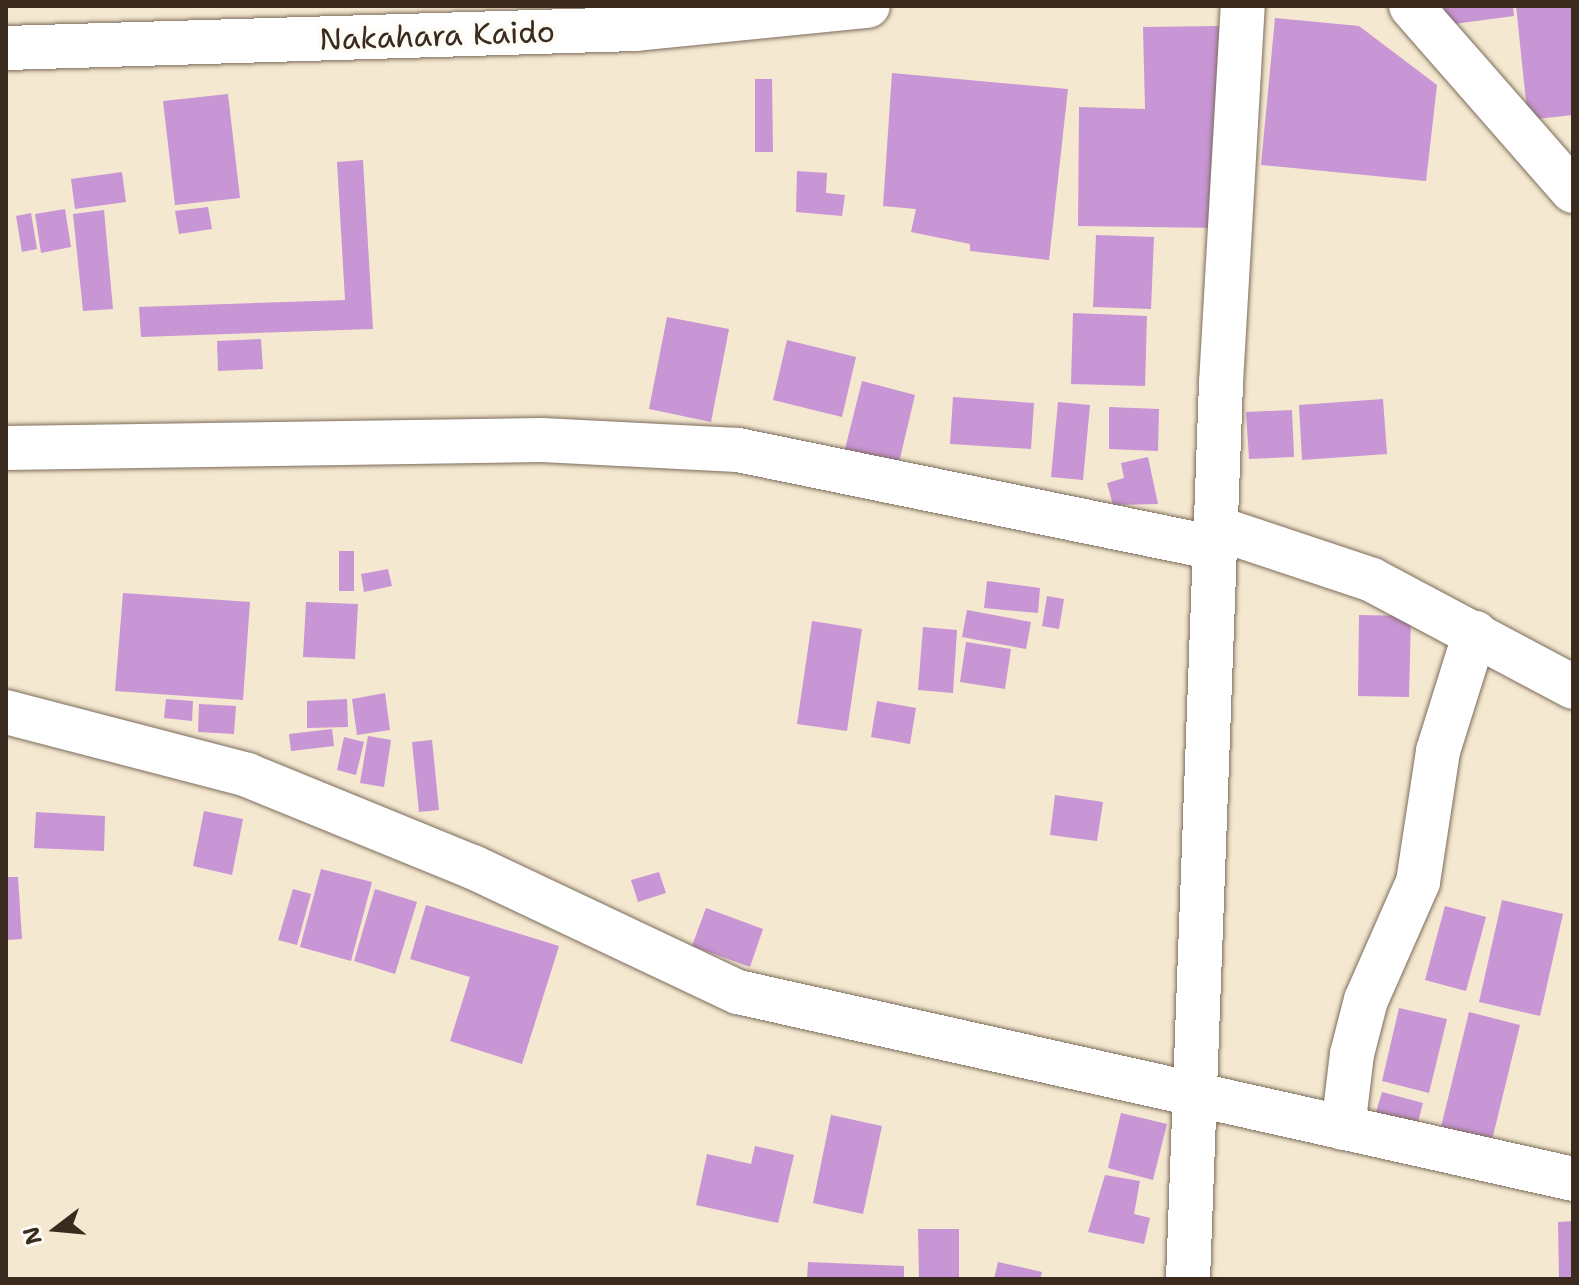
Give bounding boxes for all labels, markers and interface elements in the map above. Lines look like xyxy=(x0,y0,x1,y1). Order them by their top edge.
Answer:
street label: Nakahara Kaido xyxy=(319,14,555,58)
north arrow xyxy=(16,1189,96,1269)
text: N xyxy=(16,1223,49,1248)

